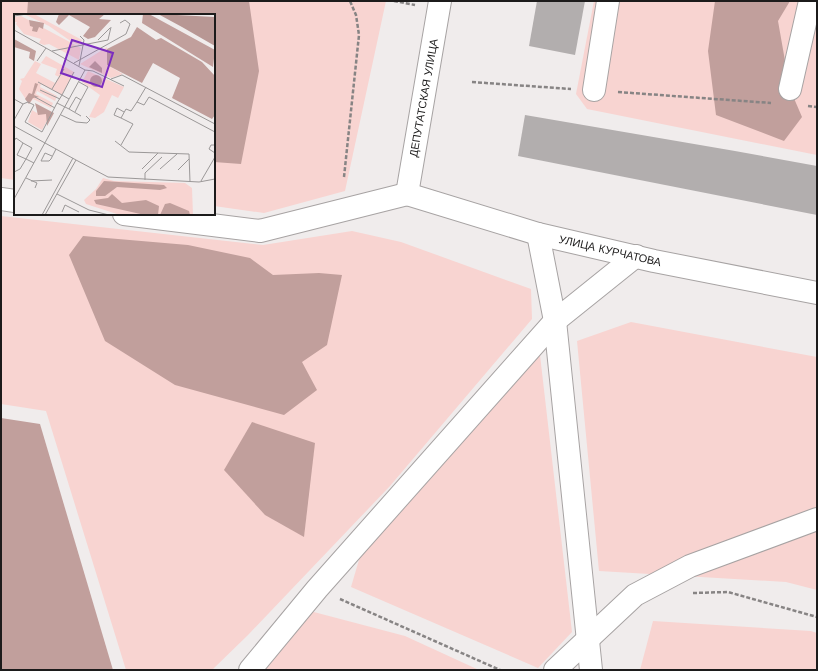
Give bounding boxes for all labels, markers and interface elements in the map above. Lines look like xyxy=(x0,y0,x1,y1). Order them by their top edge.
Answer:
inset map xyxy=(14,14,215,215)
street label: ДЕПУТАТСКАЯ УЛИЦА xyxy=(407,37,441,158)
street label: УЛИЦА КУРЧАТОВА xyxy=(558,233,663,269)

